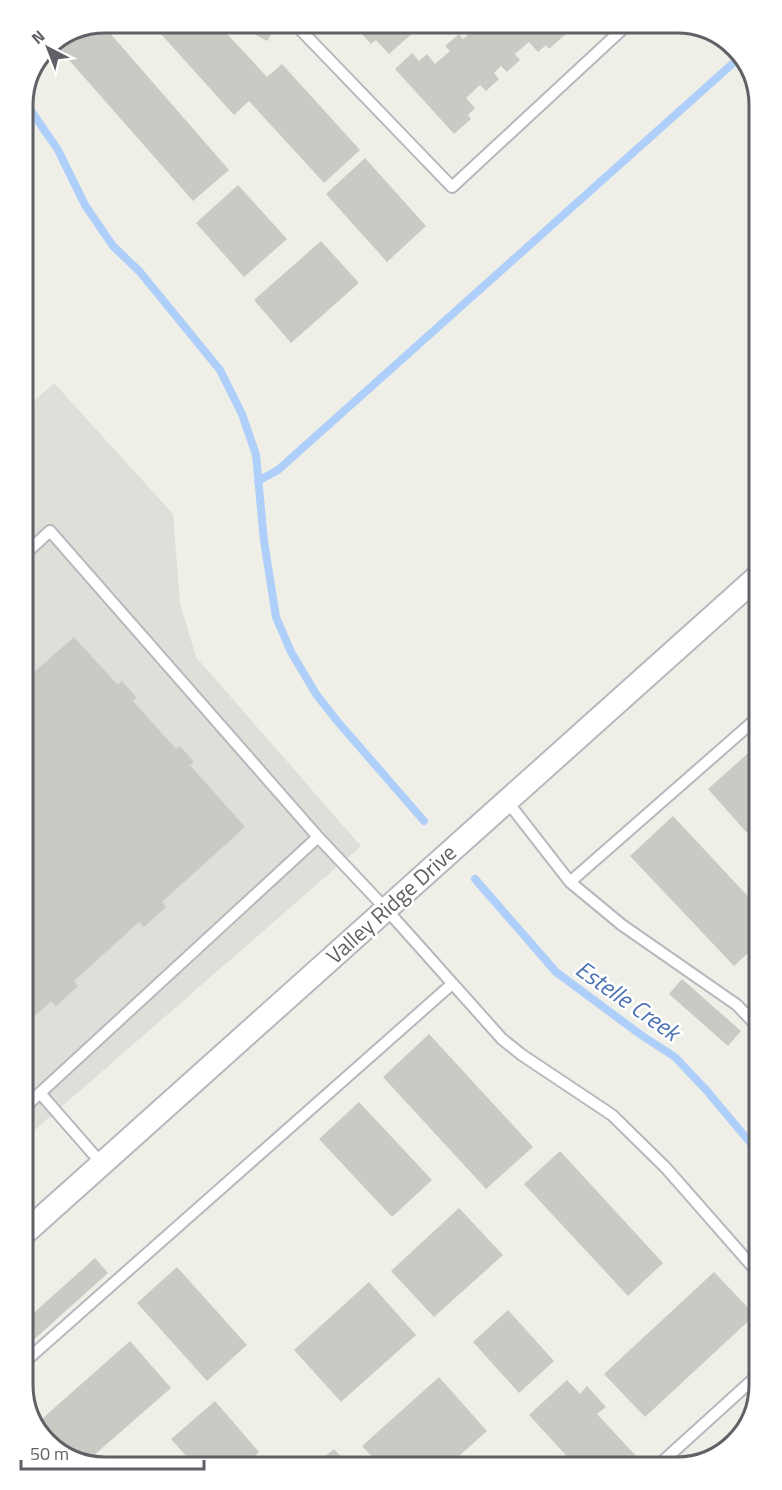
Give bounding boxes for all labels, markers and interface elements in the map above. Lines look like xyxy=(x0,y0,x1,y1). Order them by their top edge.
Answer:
north arrow xyxy=(18,18,78,78)
text: N xyxy=(26,24,50,49)
street label: Valley Ridge Drive xyxy=(318,836,464,972)
water label: Estelle Creek xyxy=(569,951,690,1051)
scale bar xyxy=(21,1433,204,1471)
text: 50 m xyxy=(30,1440,69,1467)

